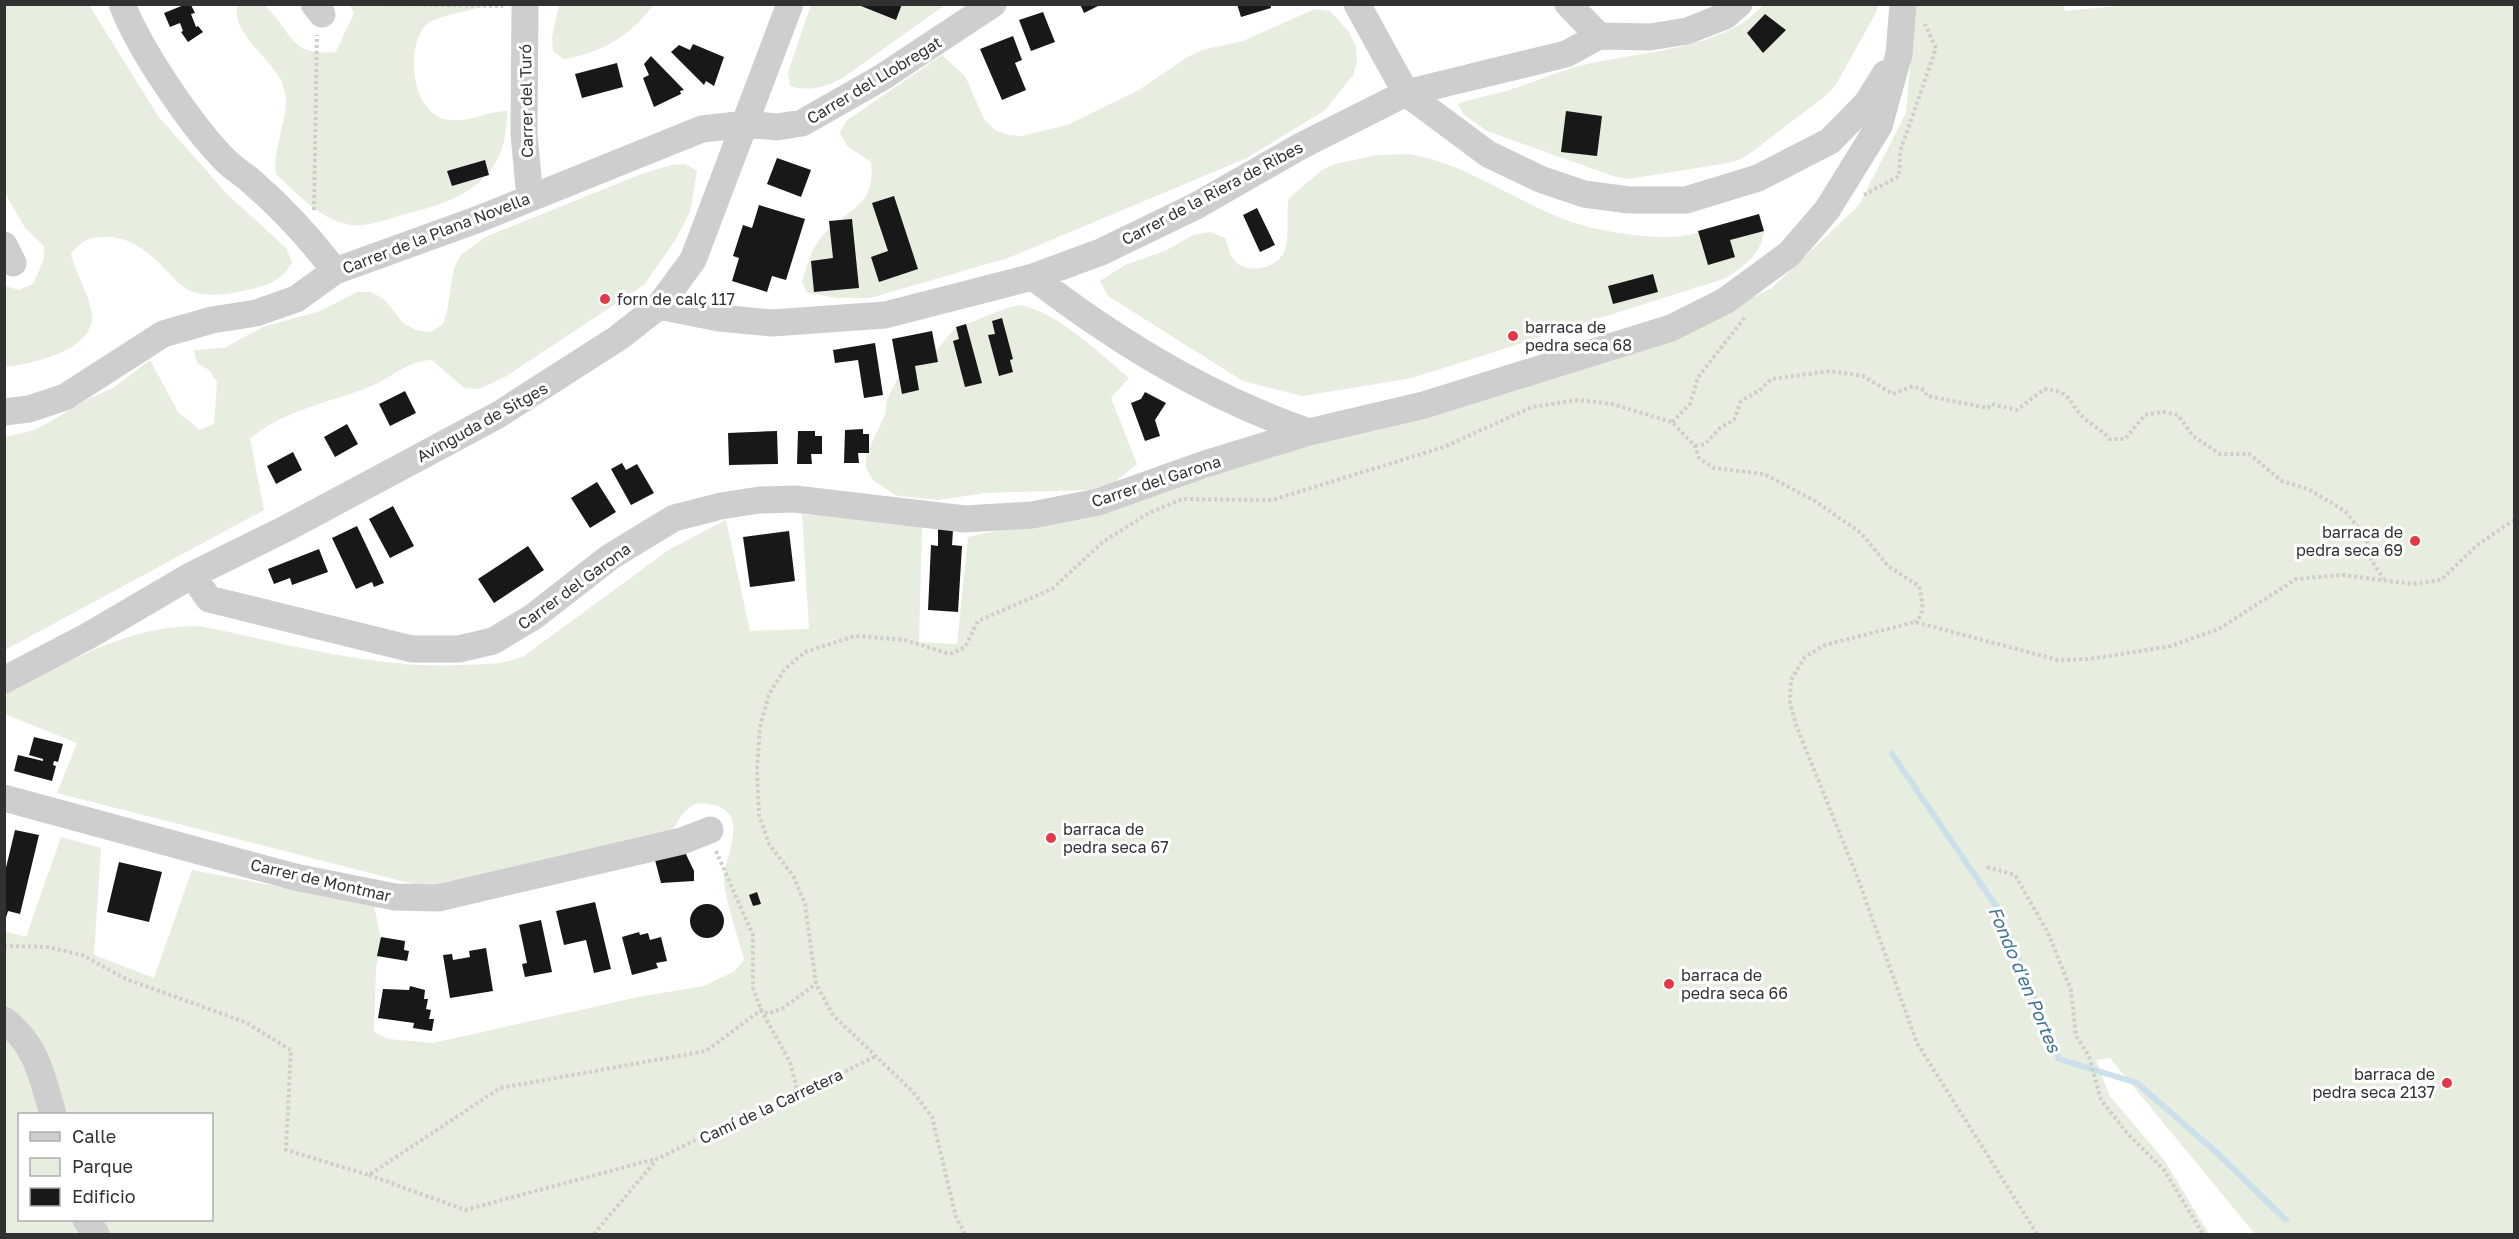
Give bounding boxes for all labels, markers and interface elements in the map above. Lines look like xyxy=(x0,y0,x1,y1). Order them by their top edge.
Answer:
street label: Carrer del Llobregat xyxy=(803,32,945,128)
street label: Carrer del Turó xyxy=(515,44,537,158)
street label: Carrer de la Riera de Ribes xyxy=(1118,137,1306,249)
street label: Carrer de la Plana Novella xyxy=(339,188,533,278)
place label: forn de calç 117 xyxy=(617,289,735,309)
marker: forn de calç 117 xyxy=(598,292,612,306)
place label: barraca de pedra seca 68 xyxy=(1525,317,1632,355)
marker: barraca de pedra seca 68 xyxy=(1506,329,1520,343)
street label: Avinguda de Sitges xyxy=(413,378,551,466)
street label: Carrer del Garona xyxy=(1089,451,1223,511)
place label: barraca de pedra seca 69 xyxy=(2296,522,2403,560)
marker: barraca de pedra seca 69 xyxy=(2408,534,2422,548)
street label: Carrer del Garona xyxy=(514,538,634,634)
place label: barraca de pedra seca 67 xyxy=(1063,819,1169,857)
marker: barraca de pedra seca 67 xyxy=(1044,831,1058,845)
street label: Carrer de Montmar xyxy=(249,854,393,906)
water label: Fondo d'en Portes xyxy=(1984,903,2066,1057)
place label: barraca de pedra seca 66 xyxy=(1681,965,1788,1003)
marker: barraca de pedra seca 66 xyxy=(1662,977,1676,991)
street label: Camí de la Carretera xyxy=(696,1064,846,1148)
place label: barraca de pedra seca 2137 xyxy=(2313,1064,2435,1102)
marker: barraca de pedra seca 2137 xyxy=(2440,1076,2454,1090)
legend xyxy=(18,1113,213,1221)
text: Calle xyxy=(72,1125,116,1147)
text: Parque xyxy=(72,1155,133,1177)
text: Edificio xyxy=(72,1185,136,1207)

